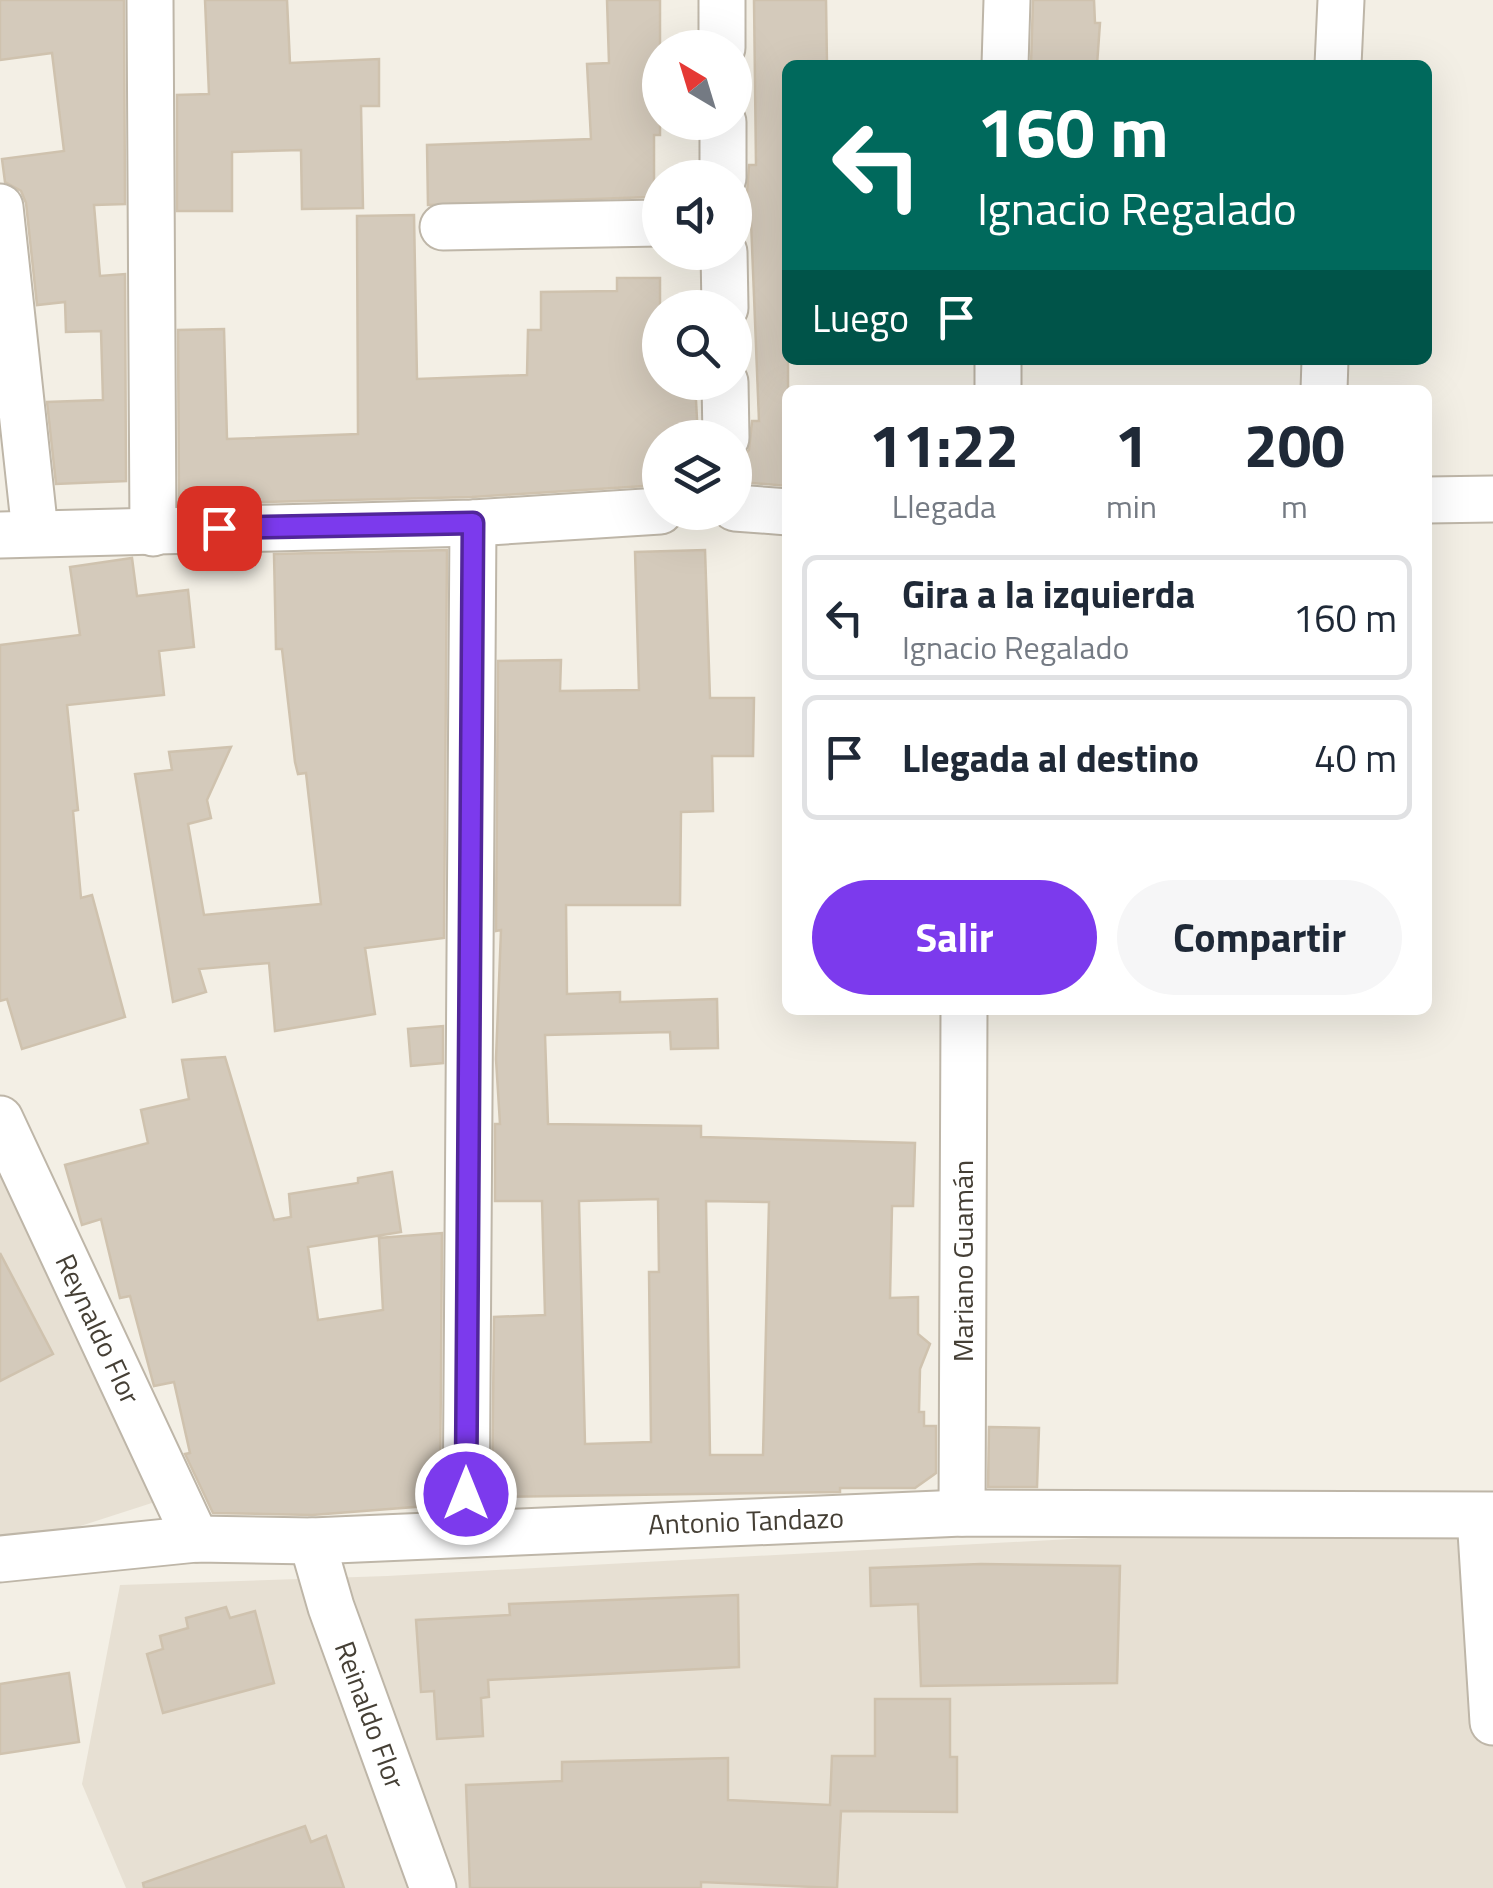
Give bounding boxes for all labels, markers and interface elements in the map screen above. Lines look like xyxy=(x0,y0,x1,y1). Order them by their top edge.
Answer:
north arrow xyxy=(642,30,752,140)
map controls xyxy=(642,30,752,530)
text: 160 m xyxy=(977,78,1169,184)
icon: left xyxy=(812,100,942,230)
button: sound xyxy=(642,160,752,270)
text: Ignacio Regalado xyxy=(977,174,1297,242)
text: Luego xyxy=(812,289,909,347)
button: search xyxy=(642,290,752,400)
icon: arrive xyxy=(929,290,984,345)
text: 11:22 xyxy=(869,399,1019,490)
text: 1 xyxy=(1115,399,1148,490)
text: 200 xyxy=(1244,399,1345,490)
button: layers xyxy=(642,420,752,530)
text: Llegada xyxy=(892,482,996,530)
text: min xyxy=(1106,482,1157,530)
text: m xyxy=(1281,482,1308,530)
pin xyxy=(177,486,262,571)
icon: arrive xyxy=(192,501,247,556)
text: Gira a la izquierda xyxy=(902,565,1195,623)
text: 160 m xyxy=(1293,589,1397,647)
icon: left xyxy=(817,590,872,645)
text: Ignacio Regalado xyxy=(902,623,1129,671)
text: Llegada al destino xyxy=(902,729,1199,787)
text: 40 m xyxy=(1314,729,1397,787)
icon: arrive xyxy=(817,730,872,785)
button: Salir xyxy=(812,880,1097,995)
button: Compartir xyxy=(1117,880,1402,995)
street label: Mariano Guamán xyxy=(941,1160,984,1362)
street label: Reynaldo Flor xyxy=(45,1247,152,1411)
position arrow xyxy=(414,1442,518,1546)
street label: Antonio Tandazo xyxy=(647,1496,845,1545)
street label: Reinaldo Flor xyxy=(324,1635,417,1795)

